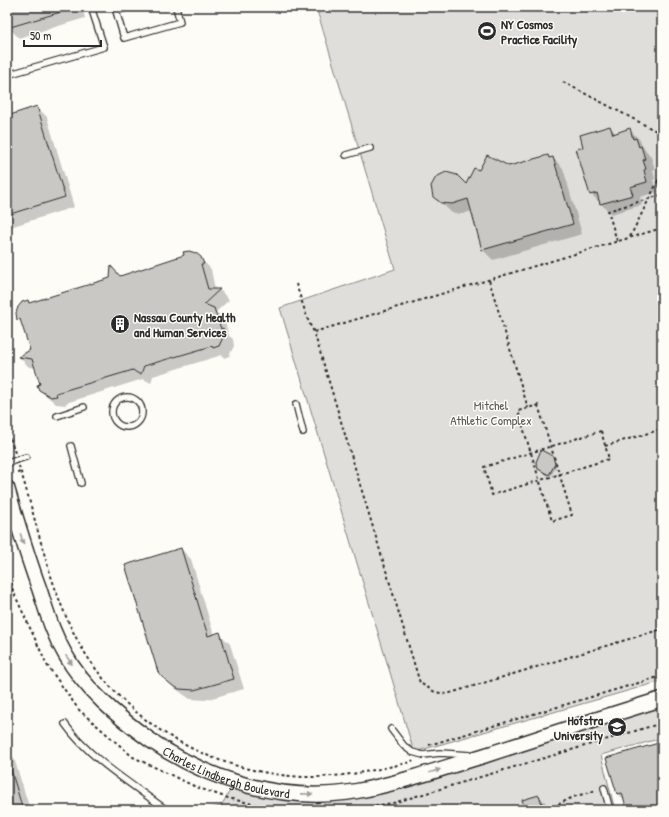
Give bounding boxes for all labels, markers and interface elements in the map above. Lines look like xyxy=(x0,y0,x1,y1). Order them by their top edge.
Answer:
place label: NY Cosmos Practice Facility xyxy=(501,15,578,49)
sports icon: NY Cosmos Practice Facility xyxy=(476,20,498,42)
scale bar xyxy=(24,22,101,48)
text: 50 m xyxy=(30,27,51,44)
place label: Nassau County Health and Human Services xyxy=(134,308,236,341)
building icon: Nassau County Health and Human Services xyxy=(109,313,131,335)
park label: Mitchel Athletic Complex xyxy=(450,396,532,429)
one-way arrow xyxy=(19,533,25,545)
one-way arrow xyxy=(65,654,73,665)
place label: Hofstra University xyxy=(554,711,604,745)
school or university icon: Hofstra University xyxy=(606,716,628,738)
street label: Charles Lindbergh Boulevard xyxy=(160,742,291,802)
one-way arrow xyxy=(429,768,441,774)
one-way arrow xyxy=(301,791,314,797)

